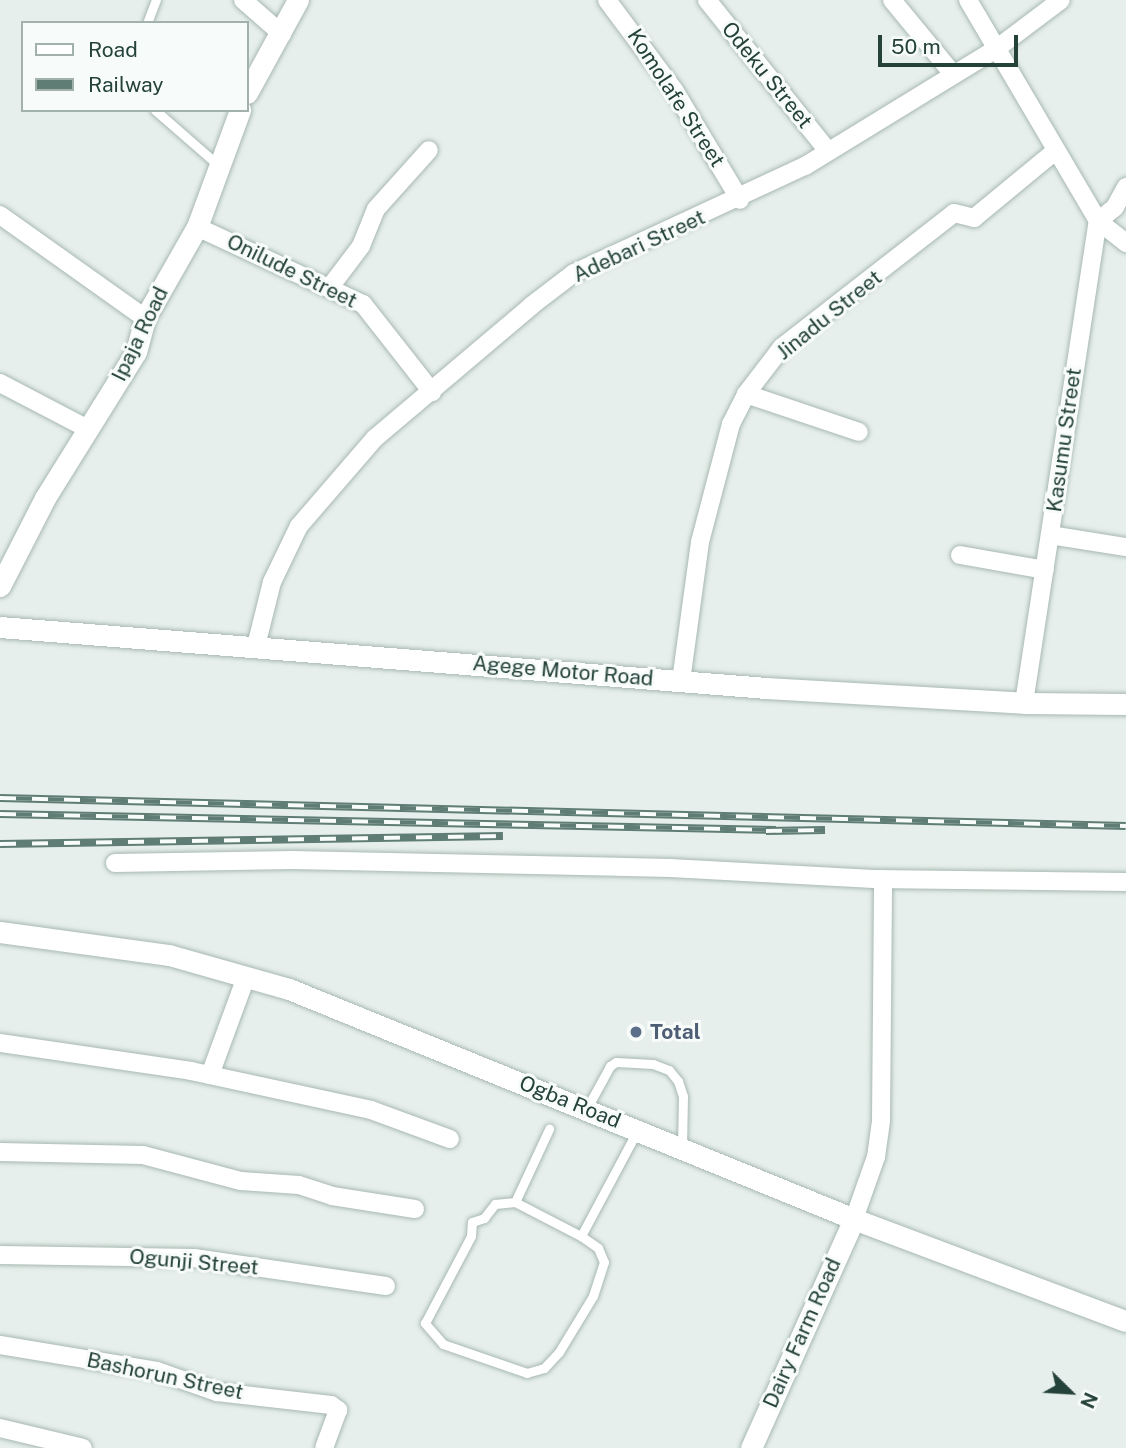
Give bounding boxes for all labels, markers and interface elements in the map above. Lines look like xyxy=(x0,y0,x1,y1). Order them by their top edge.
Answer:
street label: Odeku Street xyxy=(716,17,818,133)
legend xyxy=(21,21,248,112)
scale bar xyxy=(881,21,1021,65)
street label: Komolafe Street xyxy=(622,24,730,172)
text: 50 m xyxy=(891,34,941,59)
text: Road xyxy=(88,37,138,62)
text: Railway xyxy=(88,72,164,97)
street label: Adebari Street xyxy=(569,204,709,288)
street label: Onilude Street xyxy=(223,229,361,313)
street label: Jinadu Street xyxy=(771,265,887,365)
street label: Ipaja Road xyxy=(106,283,174,385)
street label: Kasumu Street xyxy=(1041,366,1087,514)
street label: Agege Motor Road xyxy=(472,651,654,691)
place label: Total xyxy=(650,1019,701,1045)
marker: Total xyxy=(628,1024,644,1040)
street label: Ogba Road xyxy=(516,1070,624,1134)
street label: Ogunji Street xyxy=(128,1244,260,1280)
street label: Dairy Farm Road xyxy=(758,1254,846,1412)
street label: Bashorun Street xyxy=(84,1347,246,1405)
north arrow xyxy=(1035,1357,1105,1427)
text: N xyxy=(1076,1389,1102,1412)

